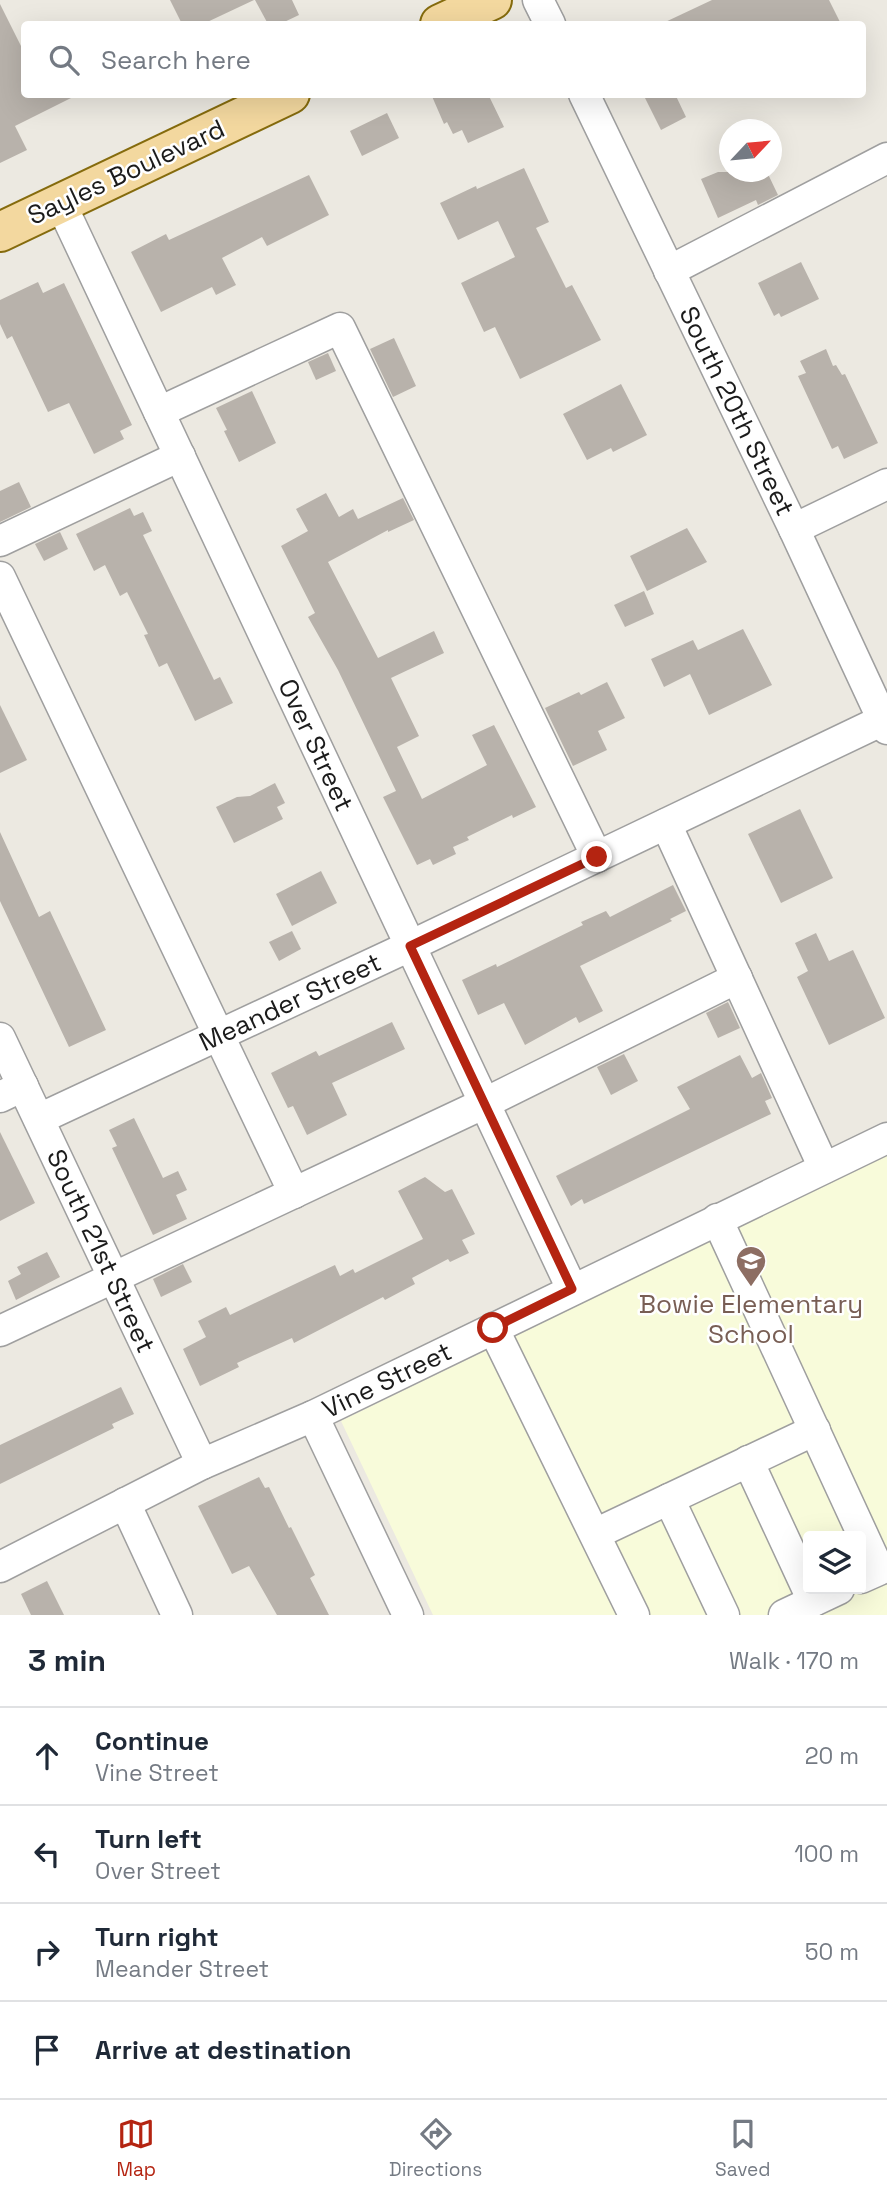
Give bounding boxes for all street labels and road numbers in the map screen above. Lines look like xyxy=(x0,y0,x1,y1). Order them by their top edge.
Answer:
street label: Sayles Boulevard xyxy=(22,111,230,233)
street label: South 20th Street xyxy=(672,301,802,521)
street label: Over Street xyxy=(271,673,361,817)
street label: Meander Street xyxy=(194,945,386,1059)
street label: South 21st Street xyxy=(39,1144,163,1358)
street label: Vine Street xyxy=(317,1334,457,1426)

